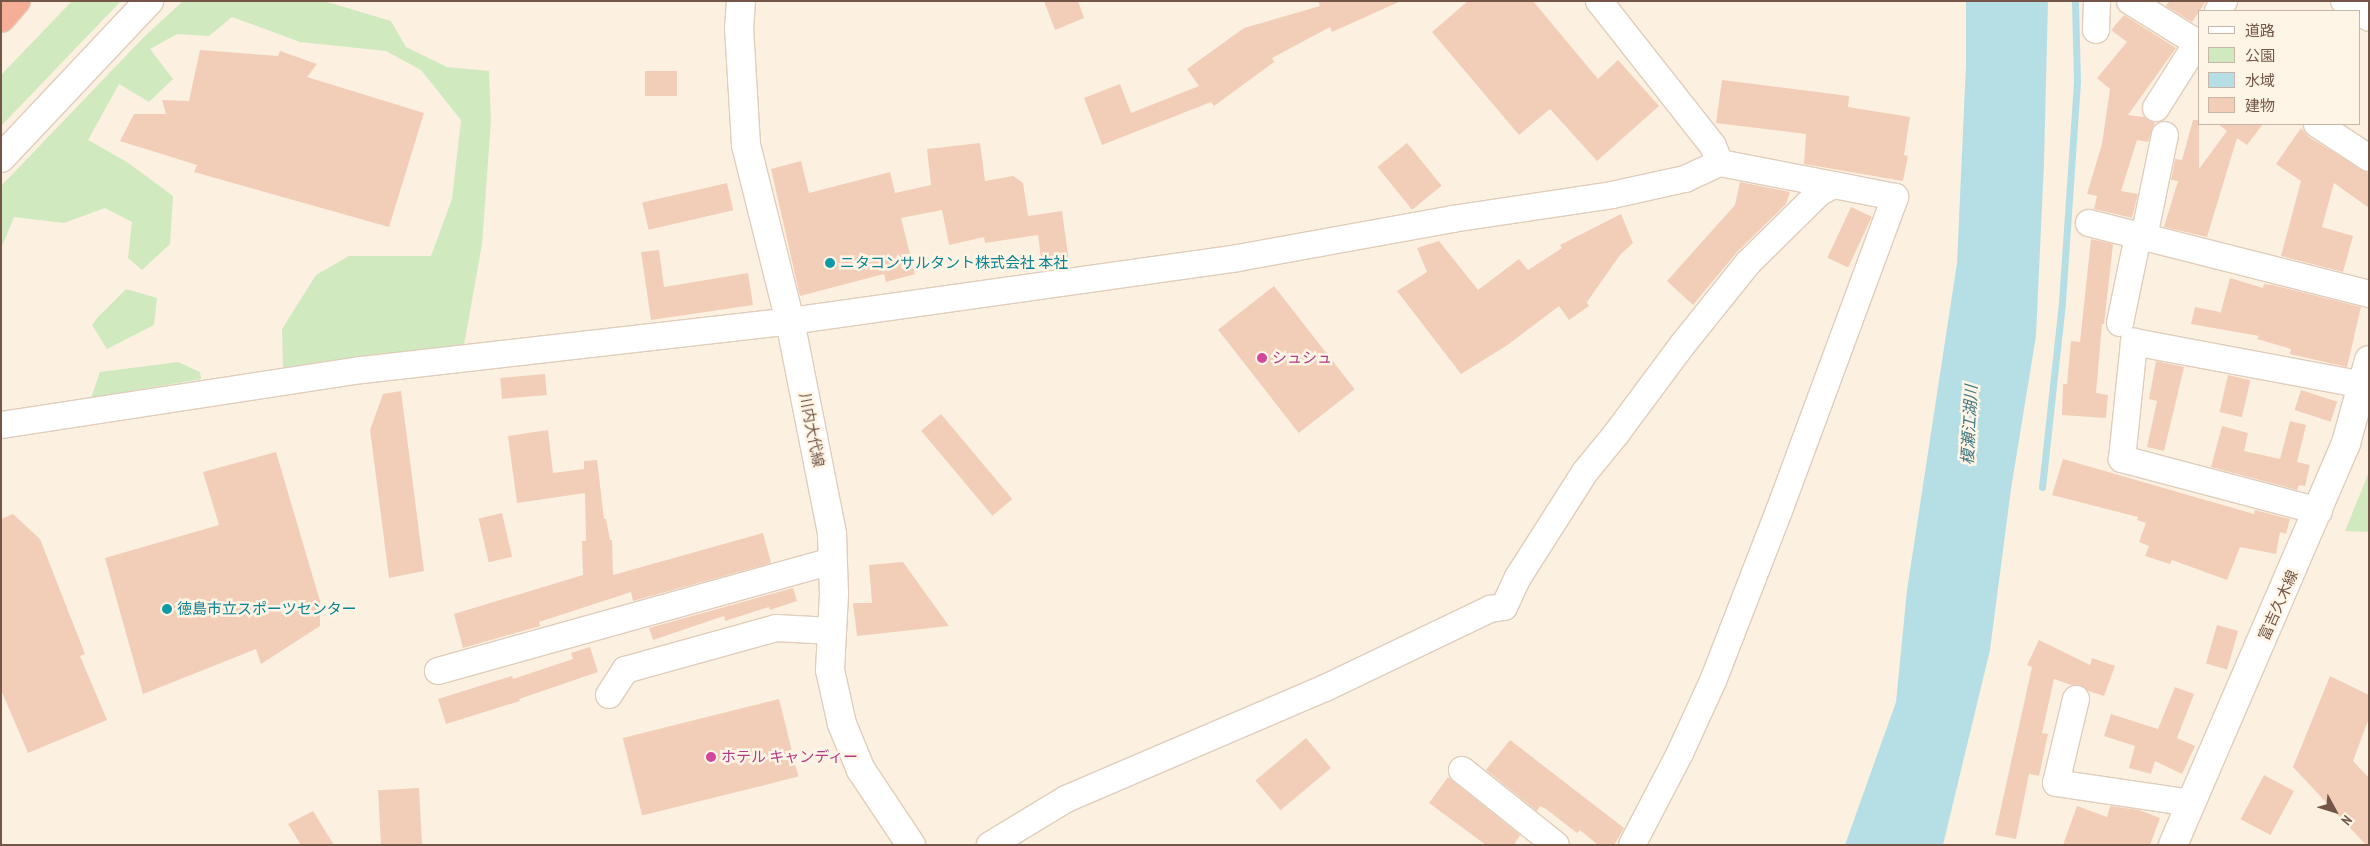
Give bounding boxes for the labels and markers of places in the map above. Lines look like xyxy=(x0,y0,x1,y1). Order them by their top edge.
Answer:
place label: ニタコンサルタント株式会社 本社 xyxy=(840,254,1068,272)
marker: ニタコンサルタント株式会社 本社 xyxy=(824,257,836,269)
place label: シュシュ xyxy=(1272,349,1332,367)
marker: シュシュ xyxy=(1256,352,1268,364)
place label: 徳島市立スポーツセンター xyxy=(177,600,357,618)
marker: 徳島市立スポーツセンター xyxy=(161,603,173,615)
place label: ホテル キャンディー xyxy=(721,748,859,766)
marker: ホテル キャンディー xyxy=(705,751,717,763)

